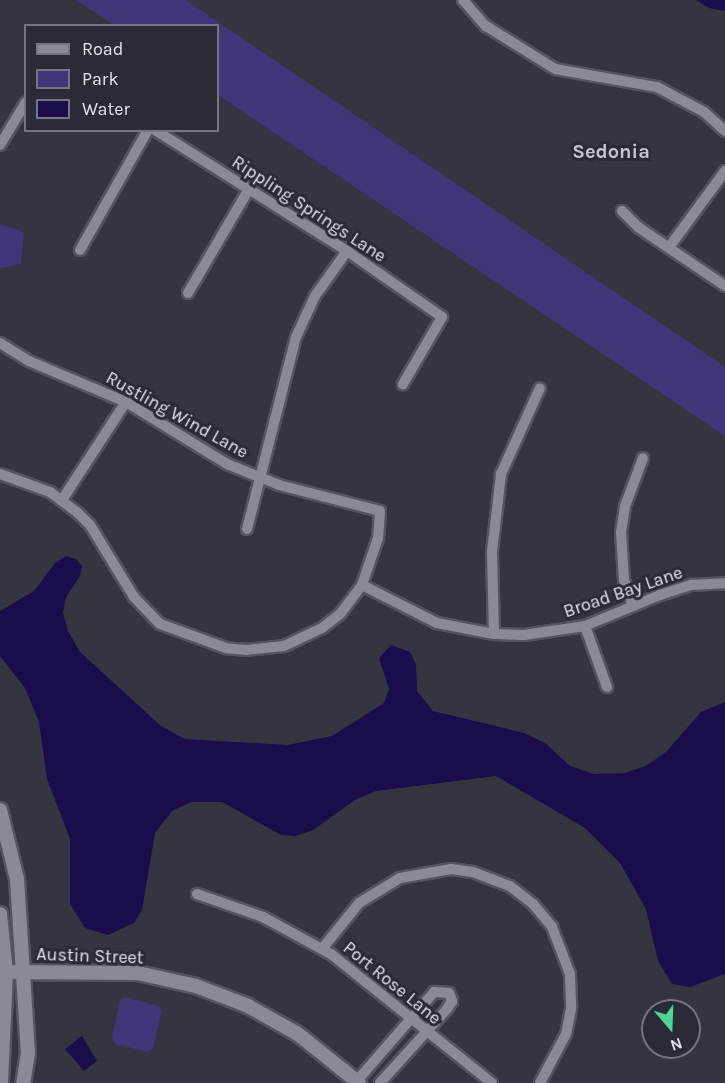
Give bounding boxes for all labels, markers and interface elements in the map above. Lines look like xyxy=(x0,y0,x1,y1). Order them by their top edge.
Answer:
legend xyxy=(24,24,219,132)
text: Road xyxy=(82,38,123,60)
text: Park xyxy=(82,68,119,90)
text: Water xyxy=(82,98,130,120)
district label: Sedonia xyxy=(572,139,650,163)
street label: Rippling Springs Lane xyxy=(228,151,390,267)
street label: Rustling Wind Lane xyxy=(102,367,252,463)
street label: Broad Bay Lane xyxy=(561,562,685,622)
street label: Port Rose Lane xyxy=(339,937,445,1029)
street label: Austin Street xyxy=(36,943,144,969)
north arrow xyxy=(641,999,701,1059)
text: N xyxy=(668,1034,685,1055)

